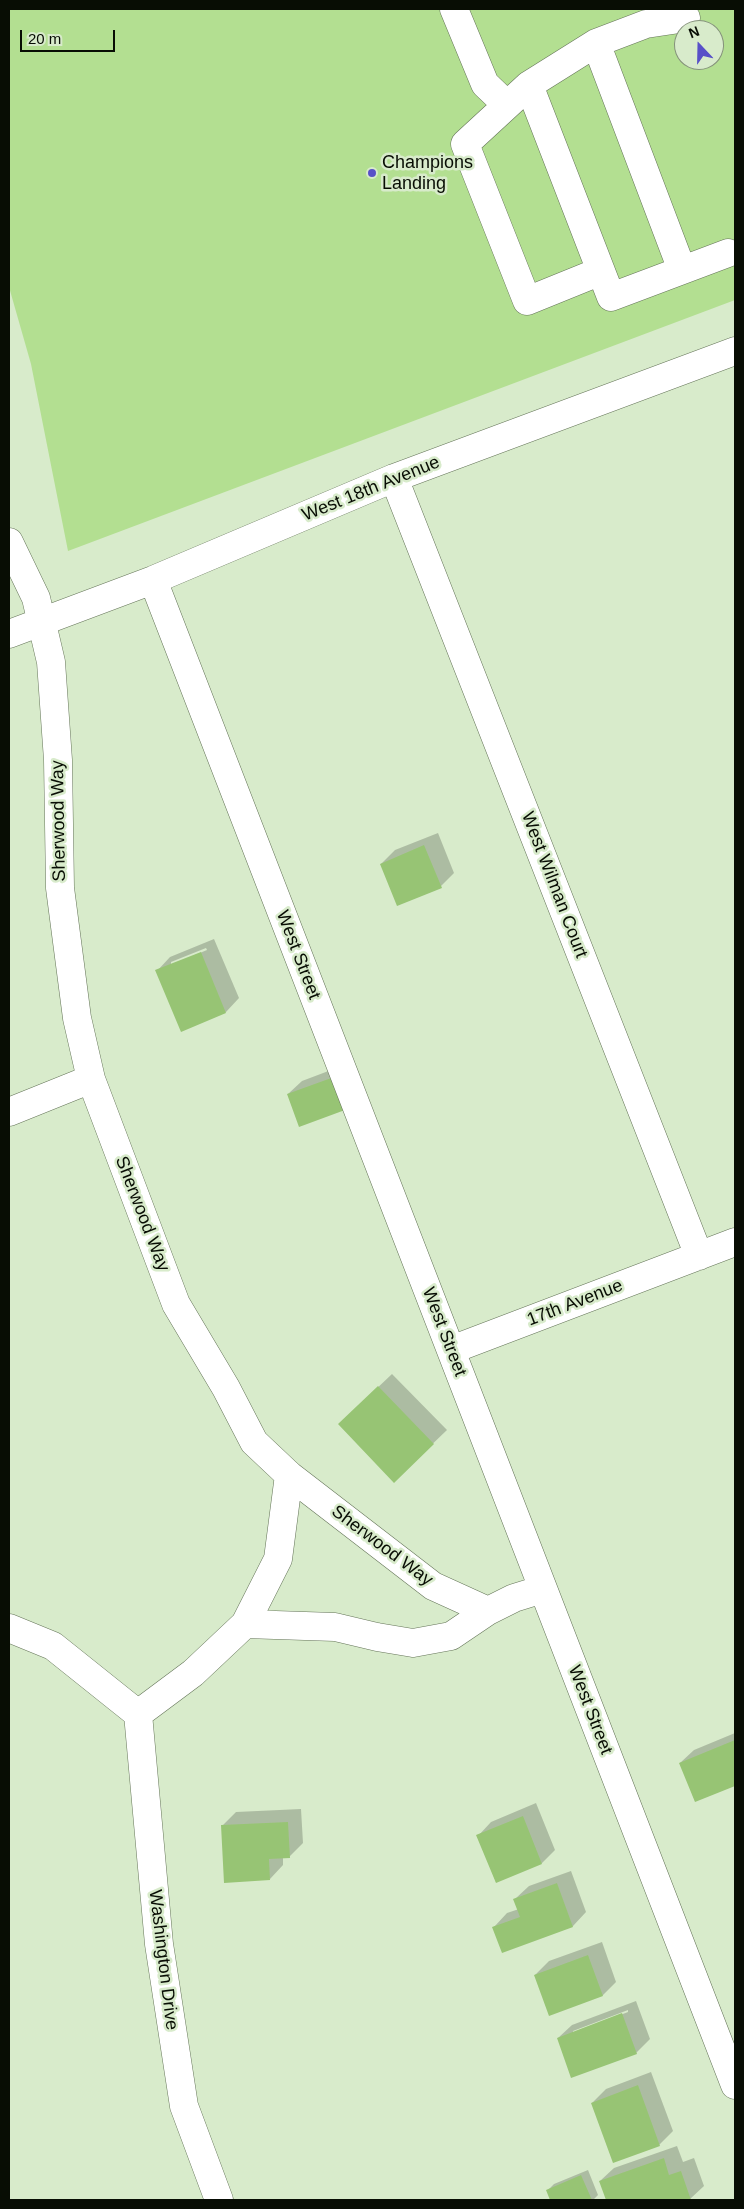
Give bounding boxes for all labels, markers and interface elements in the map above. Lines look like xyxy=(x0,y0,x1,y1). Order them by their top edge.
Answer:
scale bar xyxy=(22,20,118,52)
north arrow xyxy=(674,20,724,70)
text: N xyxy=(686,23,702,41)
text: 20 m xyxy=(28,30,61,47)
place label: Champions Landing xyxy=(382,152,473,194)
marker: Champions Landing xyxy=(366,167,378,179)
street label: West 18th Avenue xyxy=(299,452,443,526)
street label: Sherwood Way xyxy=(47,760,71,882)
street label: West Wilman Court xyxy=(516,809,592,961)
street label: West Street xyxy=(271,907,325,1003)
street label: Sherwood Way xyxy=(110,1153,174,1275)
street label: 17th Avenue xyxy=(524,1275,626,1331)
street label: West Street xyxy=(417,1284,471,1380)
street label: Sherwood Way xyxy=(327,1501,437,1591)
street label: West Street xyxy=(563,1662,617,1758)
street label: Washington Drive xyxy=(144,1889,182,2031)

